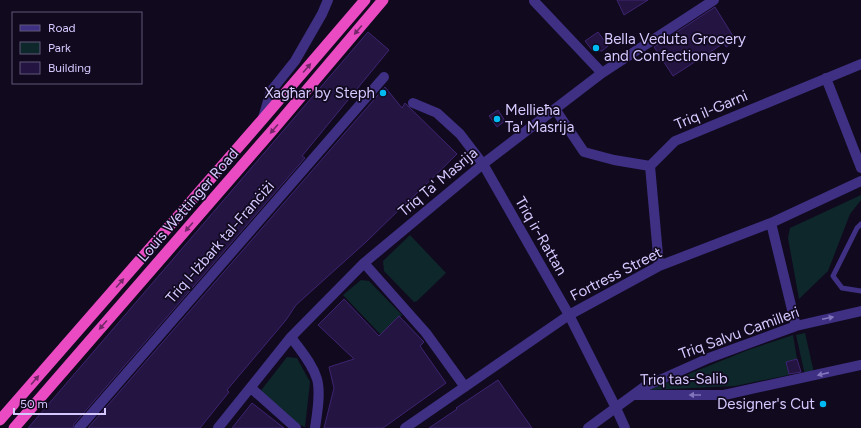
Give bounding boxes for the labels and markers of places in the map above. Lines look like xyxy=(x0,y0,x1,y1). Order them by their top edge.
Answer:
place label: Bella Veduta Grocery and Confectionery xyxy=(604,30,746,65)
marker: Bella Veduta Grocery and Confectionery xyxy=(591,43,601,53)
place label: Xagħar by Steph xyxy=(264,84,375,102)
marker: Xagħar by Steph xyxy=(378,88,388,98)
place label: Mellieħa Ta' Masrija xyxy=(505,101,574,136)
marker: Mellieħa Ta' Masrija xyxy=(492,114,502,124)
place label: Designer's Cut xyxy=(717,395,815,413)
marker: Designer's Cut xyxy=(818,399,828,409)

